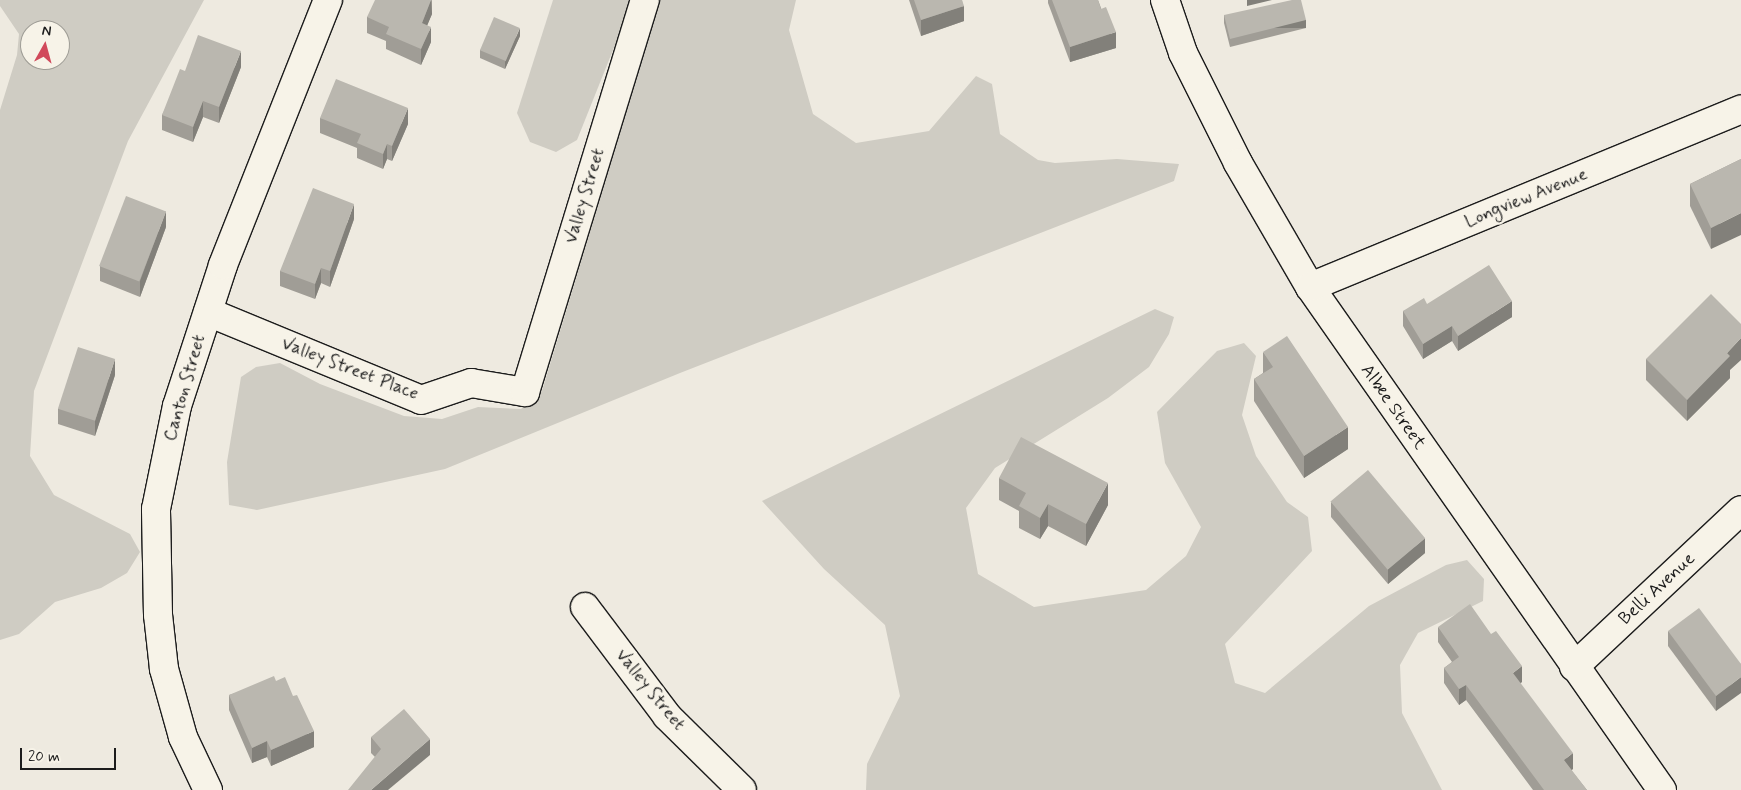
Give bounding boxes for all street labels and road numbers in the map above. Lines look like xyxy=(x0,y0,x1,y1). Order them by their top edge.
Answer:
street label: Valley Street xyxy=(560,144,610,248)
street label: Longview Avenue xyxy=(1461,163,1591,233)
street label: Canton Street xyxy=(159,331,211,445)
street label: Valley Street Place xyxy=(278,333,422,405)
street label: Albee Street xyxy=(1356,360,1430,454)
street label: Belli Avenue xyxy=(1614,548,1700,630)
street label: Valley Street xyxy=(610,644,690,736)

